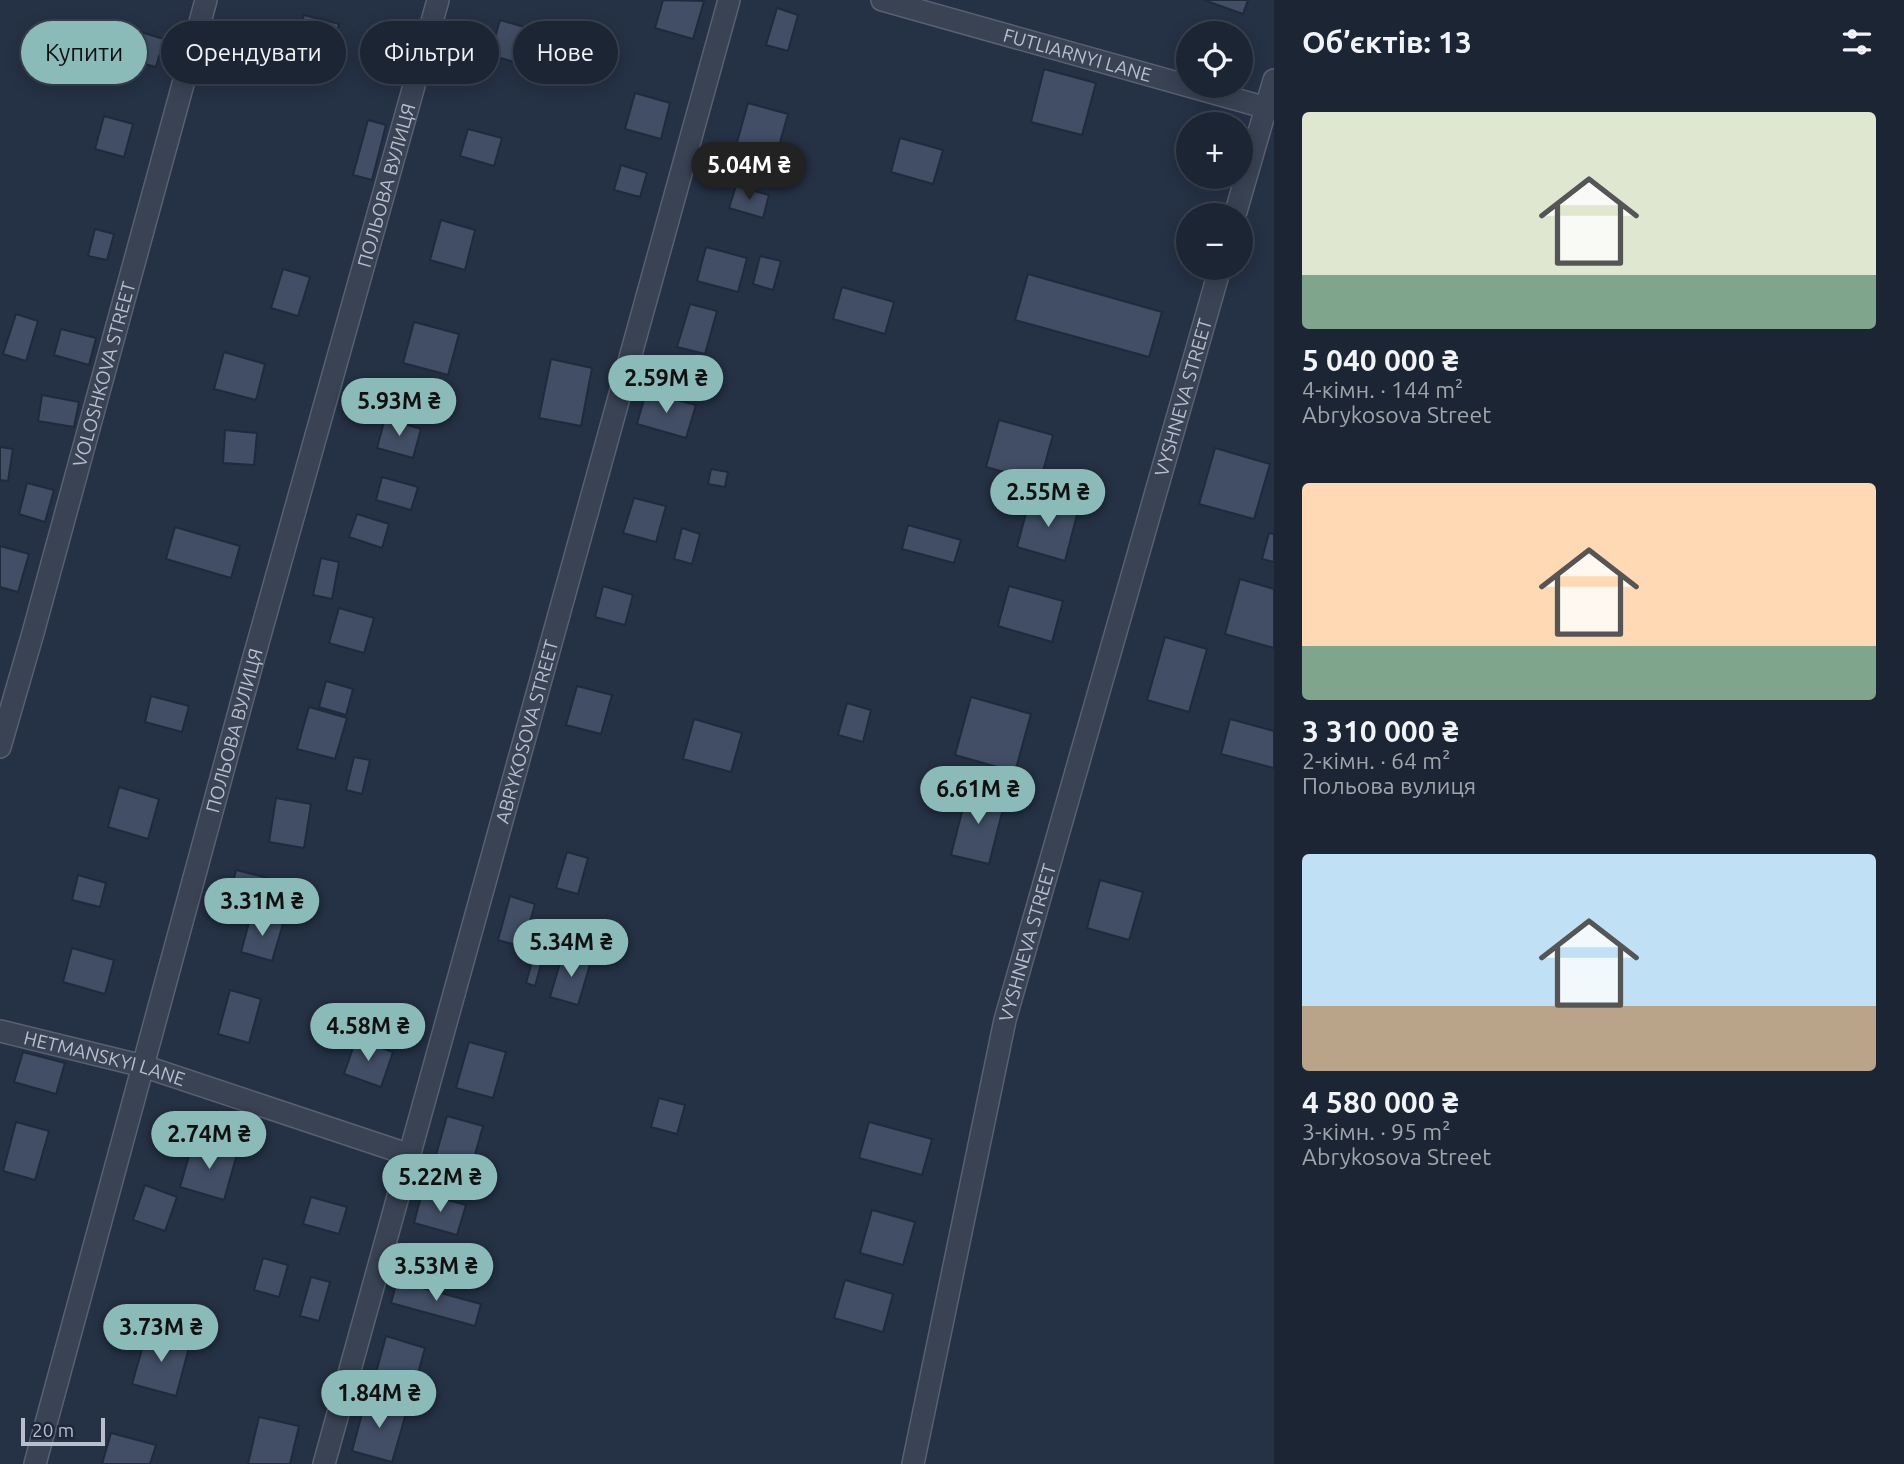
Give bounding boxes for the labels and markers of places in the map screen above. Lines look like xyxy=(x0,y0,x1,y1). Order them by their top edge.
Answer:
pin: 5.04M ₴ xyxy=(684,142,814,202)
pin: 2.59M ₴ xyxy=(601,356,731,415)
pin: 5.93M ₴ xyxy=(334,378,464,438)
pin: 2.55M ₴ xyxy=(983,470,1113,529)
pin: 6.61M ₴ xyxy=(913,766,1043,826)
pin: 3.31M ₴ xyxy=(197,878,327,938)
pin: 5.34M ₴ xyxy=(506,920,636,979)
pin: 4.58M ₴ xyxy=(303,1004,433,1063)
pin: 2.74M ₴ xyxy=(144,1112,274,1171)
pin: 5.22M ₴ xyxy=(375,1154,505,1214)
pin: 3.53M ₴ xyxy=(371,1244,501,1303)
pin: 3.73M ₴ xyxy=(96,1304,226,1364)
pin: 1.84M ₴ xyxy=(314,1370,444,1430)

